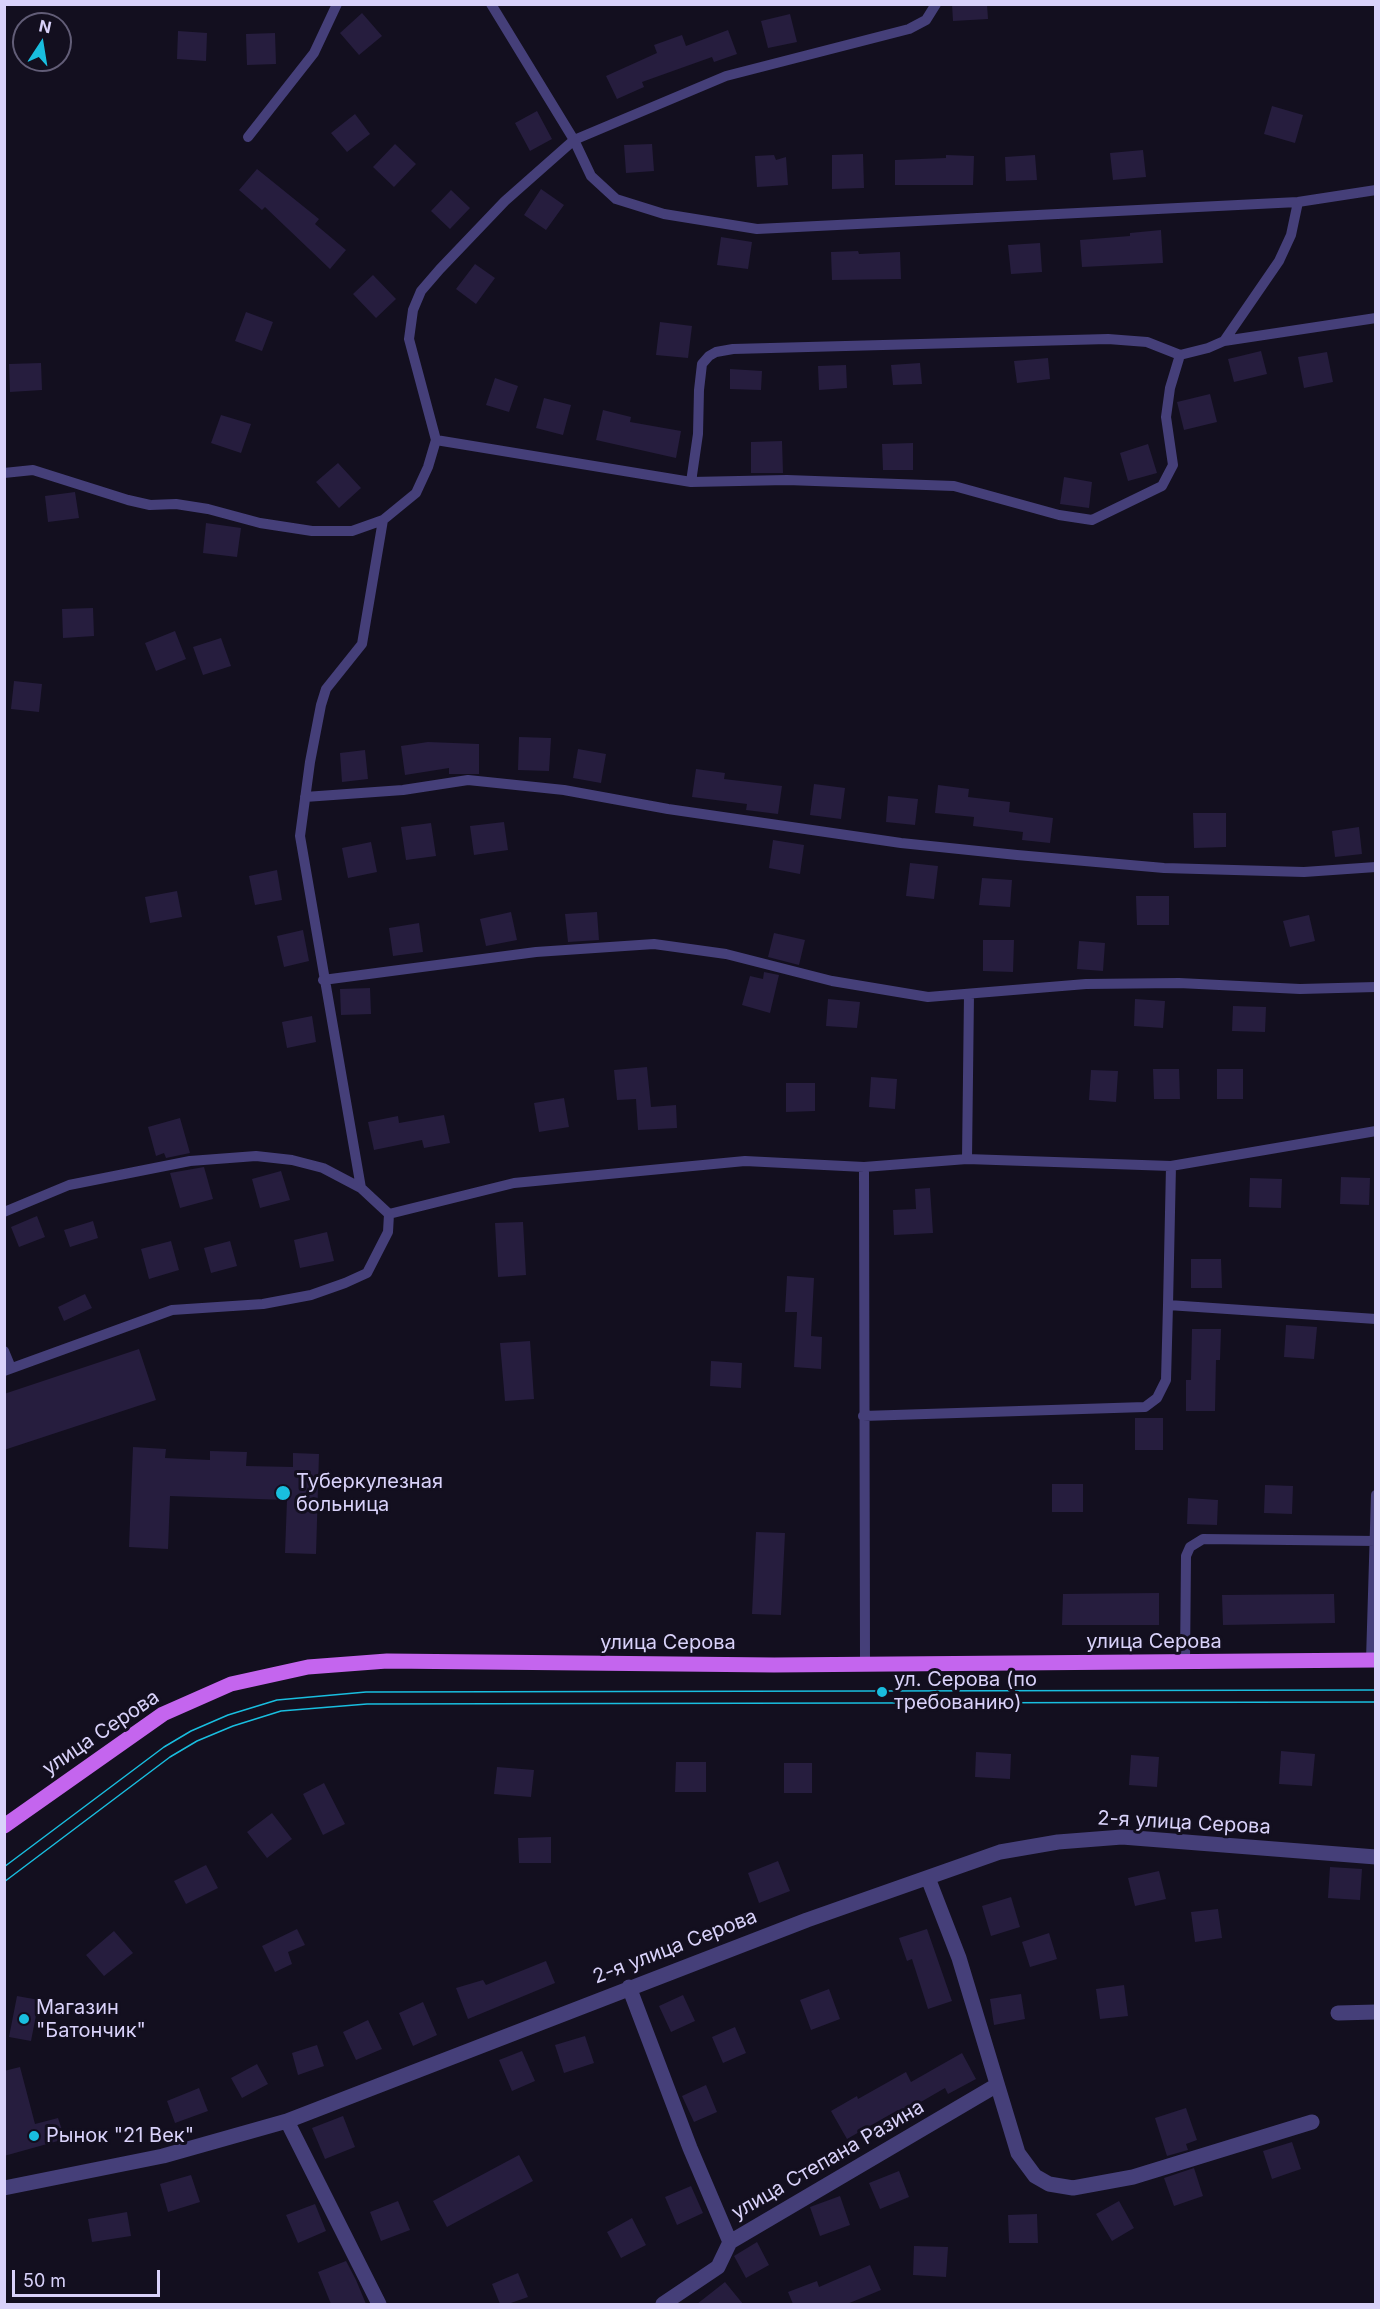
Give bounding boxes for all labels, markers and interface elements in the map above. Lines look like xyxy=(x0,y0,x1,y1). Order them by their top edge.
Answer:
north arrow xyxy=(12,12,72,72)
text: N xyxy=(37,15,53,37)
place label: Туберкулезная больница xyxy=(296,1470,443,1517)
marker: Туберкулезная больница xyxy=(274,1484,292,1502)
street label: улица Серова xyxy=(1086,1630,1222,1654)
street label: улица Серова xyxy=(600,1631,736,1655)
place label: ул. Серова (по требованию) xyxy=(894,1668,1037,1715)
street label: улица Серова xyxy=(38,1685,164,1781)
marker: ул. Серова (по требованию) xyxy=(875,1685,889,1699)
street label: 2-я улица Серова xyxy=(1097,1806,1271,1840)
street label: 2-я улица Серова xyxy=(590,1905,760,1989)
place label: Магазин "Батончик" xyxy=(36,1996,146,2043)
marker: Магазин "Батончик" xyxy=(17,2012,31,2026)
street label: улица Степана Разина xyxy=(728,2095,928,2225)
place label: Рынок "21 Век" xyxy=(46,2124,194,2148)
marker: Рынок "21 Век" xyxy=(27,2129,41,2143)
scale bar xyxy=(15,2258,164,2296)
text: 50 m xyxy=(23,2270,66,2291)

